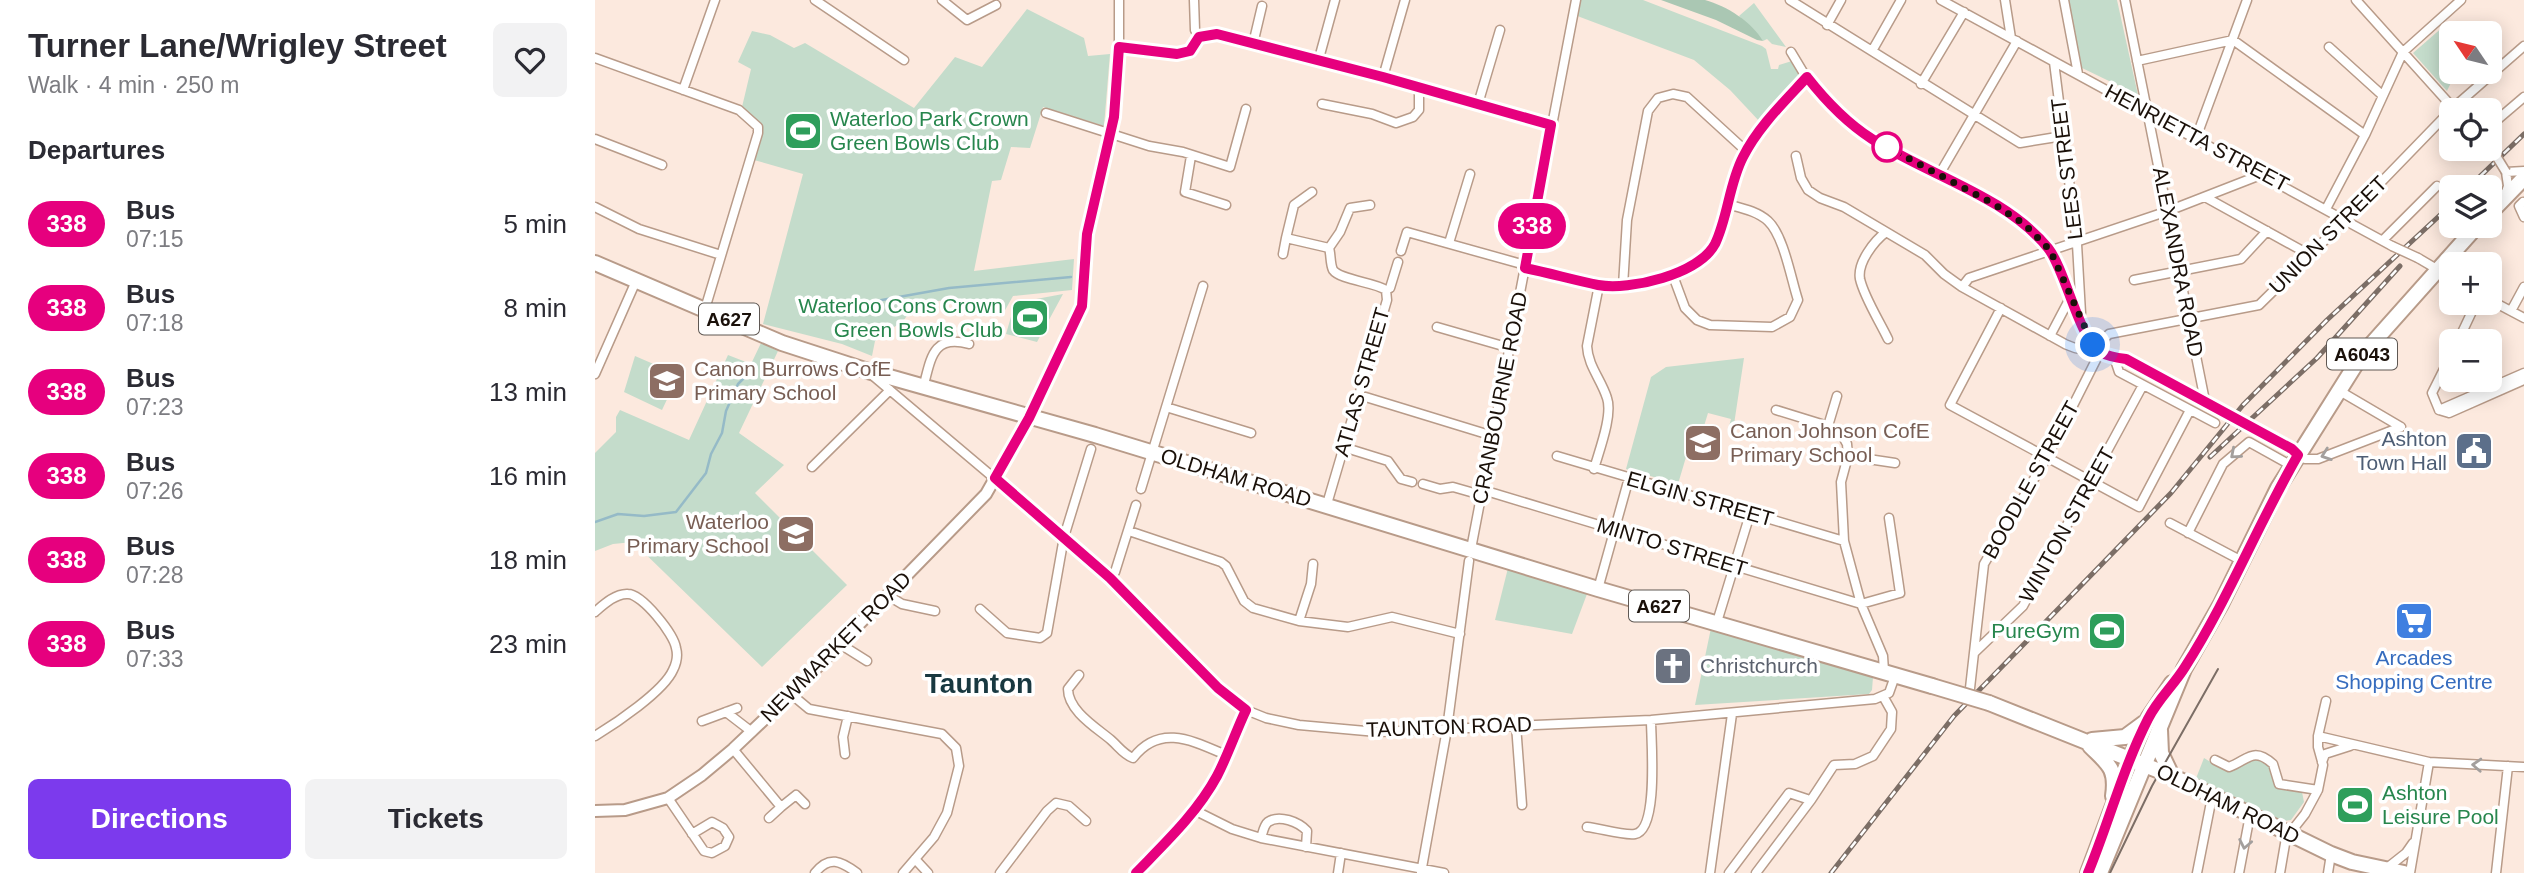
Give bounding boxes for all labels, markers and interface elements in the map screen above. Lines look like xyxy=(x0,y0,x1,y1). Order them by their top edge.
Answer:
north arrow xyxy=(2439,21,2503,84)
map controls xyxy=(2439,21,2502,392)
button: heart xyxy=(493,23,567,97)
text: Turner Lane/Wrigley Street xyxy=(28,27,447,64)
text: Walk · 4 min · 250 m xyxy=(28,72,239,98)
street label: HENRIETTA STREET xyxy=(2101,79,2293,196)
street label: LEES STREET xyxy=(2046,97,2087,241)
button: locate xyxy=(2439,98,2502,161)
place label: Waterloo Park Crown Green Bowls Club xyxy=(830,107,1029,154)
sports icon: Waterloo Park Crown Green Bowls Club xyxy=(782,110,824,152)
unlabelled marker xyxy=(1872,132,1902,162)
text: Departures xyxy=(28,135,165,165)
street label: ALEXANDRA ROAD xyxy=(2149,165,2208,359)
street label: UNION STREET xyxy=(2264,171,2391,298)
button: layers xyxy=(2439,175,2502,238)
text: Bus xyxy=(126,195,175,225)
line badge: 338 xyxy=(1492,203,1572,249)
text: 5 min xyxy=(503,209,567,239)
text: 338 xyxy=(46,210,87,237)
text: 338 xyxy=(1512,212,1552,239)
text: 07:15 xyxy=(126,226,184,252)
button: + xyxy=(2439,252,2502,315)
text: Bus xyxy=(126,279,175,309)
street label: CRANBOURNE ROAD xyxy=(1468,290,1531,506)
text: 8 min xyxy=(503,293,567,323)
text: 338 xyxy=(46,294,87,321)
place label: Waterloo Cons Crown Green Bowls Club xyxy=(798,294,1003,341)
sports icon: Waterloo Cons Crown Green Bowls Club xyxy=(1009,297,1051,339)
road number: A627 xyxy=(699,304,759,334)
street label: ATLAS STREET xyxy=(1329,305,1394,459)
text: 07:18 xyxy=(126,310,184,336)
your location xyxy=(2075,327,2110,362)
button: − xyxy=(2439,329,2502,392)
road number: A6043 xyxy=(2327,338,2397,370)
place label: Canon Burrows CofE Primary School xyxy=(694,357,891,404)
school or university icon: Canon Burrows CofE Primary School xyxy=(646,360,688,402)
text: Bus xyxy=(126,363,175,393)
text: 13 min xyxy=(489,377,567,407)
text: 338 xyxy=(46,378,87,405)
text: 07:23 xyxy=(126,394,184,420)
street label: BOODLE STREET xyxy=(1978,397,2083,562)
place label: Canon Johnson CofE Primary School xyxy=(1730,419,1930,466)
school or university icon: Canon Johnson CofE Primary School xyxy=(1682,422,1724,464)
place label: Ashton Town Hall xyxy=(2356,427,2447,474)
public building icon: Ashton Town Hall xyxy=(2453,430,2495,472)
street label: WINTON STREET xyxy=(2014,443,2119,606)
street label: OLDHAM ROAD xyxy=(1158,444,1314,511)
one-way arrow xyxy=(2230,446,2243,458)
text: Bus xyxy=(126,447,175,477)
one-way arrow xyxy=(2321,447,2333,461)
text: 16 min xyxy=(489,461,567,491)
text: 338 xyxy=(46,462,87,489)
street label: ELGIN STREET xyxy=(1624,467,1776,531)
text: 07:26 xyxy=(126,478,184,504)
place label: Waterloo Primary School xyxy=(627,510,769,557)
school or university icon: Waterloo Primary School xyxy=(775,513,817,555)
street label: MINTO STREET xyxy=(1594,513,1750,580)
text: Bus xyxy=(126,531,175,561)
text: 18 min xyxy=(489,545,567,575)
text: 338 xyxy=(46,546,87,573)
text: 07:28 xyxy=(126,562,184,588)
street label: NEWMARKET ROAD xyxy=(756,567,915,726)
road number: A627 xyxy=(1629,590,1689,622)
supermarket icon: Arcades Shopping Centre xyxy=(2393,600,2435,642)
sports icon: PureGym xyxy=(2086,610,2128,652)
text: Bus xyxy=(126,615,175,645)
place label: PureGym xyxy=(1991,619,2080,642)
text: 23 min xyxy=(489,629,567,659)
text: 338 xyxy=(46,630,87,657)
church icon: Christchurch xyxy=(1652,645,1694,687)
text: 07:33 xyxy=(126,646,184,672)
place label: Arcades Shopping Centre xyxy=(2335,646,2493,693)
place label: Christchurch xyxy=(1700,654,1818,677)
district label: Taunton xyxy=(925,668,1033,699)
street label: TAUNTON ROAD xyxy=(1366,712,1532,741)
one-way arrow xyxy=(2471,757,2482,772)
street label: OLDHAM ROAD xyxy=(2153,759,2304,848)
button: Directions xyxy=(28,779,291,859)
button: Tickets xyxy=(305,779,567,859)
place label: Ashton Leisure Pool xyxy=(2382,781,2499,828)
sports icon: Ashton Leisure Pool xyxy=(2334,784,2376,826)
one-way arrow xyxy=(2238,838,2253,850)

